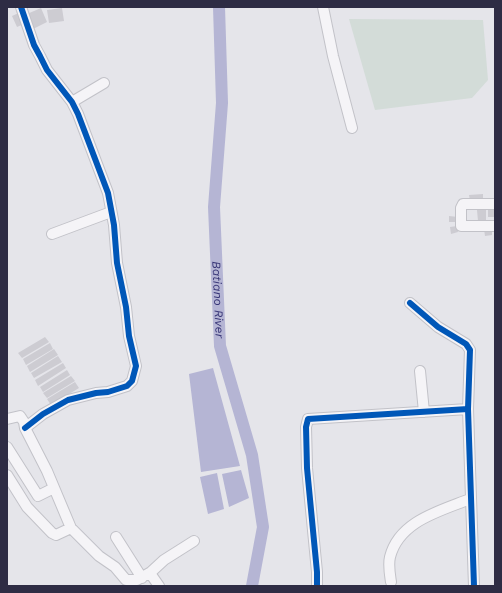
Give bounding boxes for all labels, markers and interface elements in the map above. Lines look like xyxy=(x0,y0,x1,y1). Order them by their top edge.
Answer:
water label: Batiano River xyxy=(209,261,227,340)

